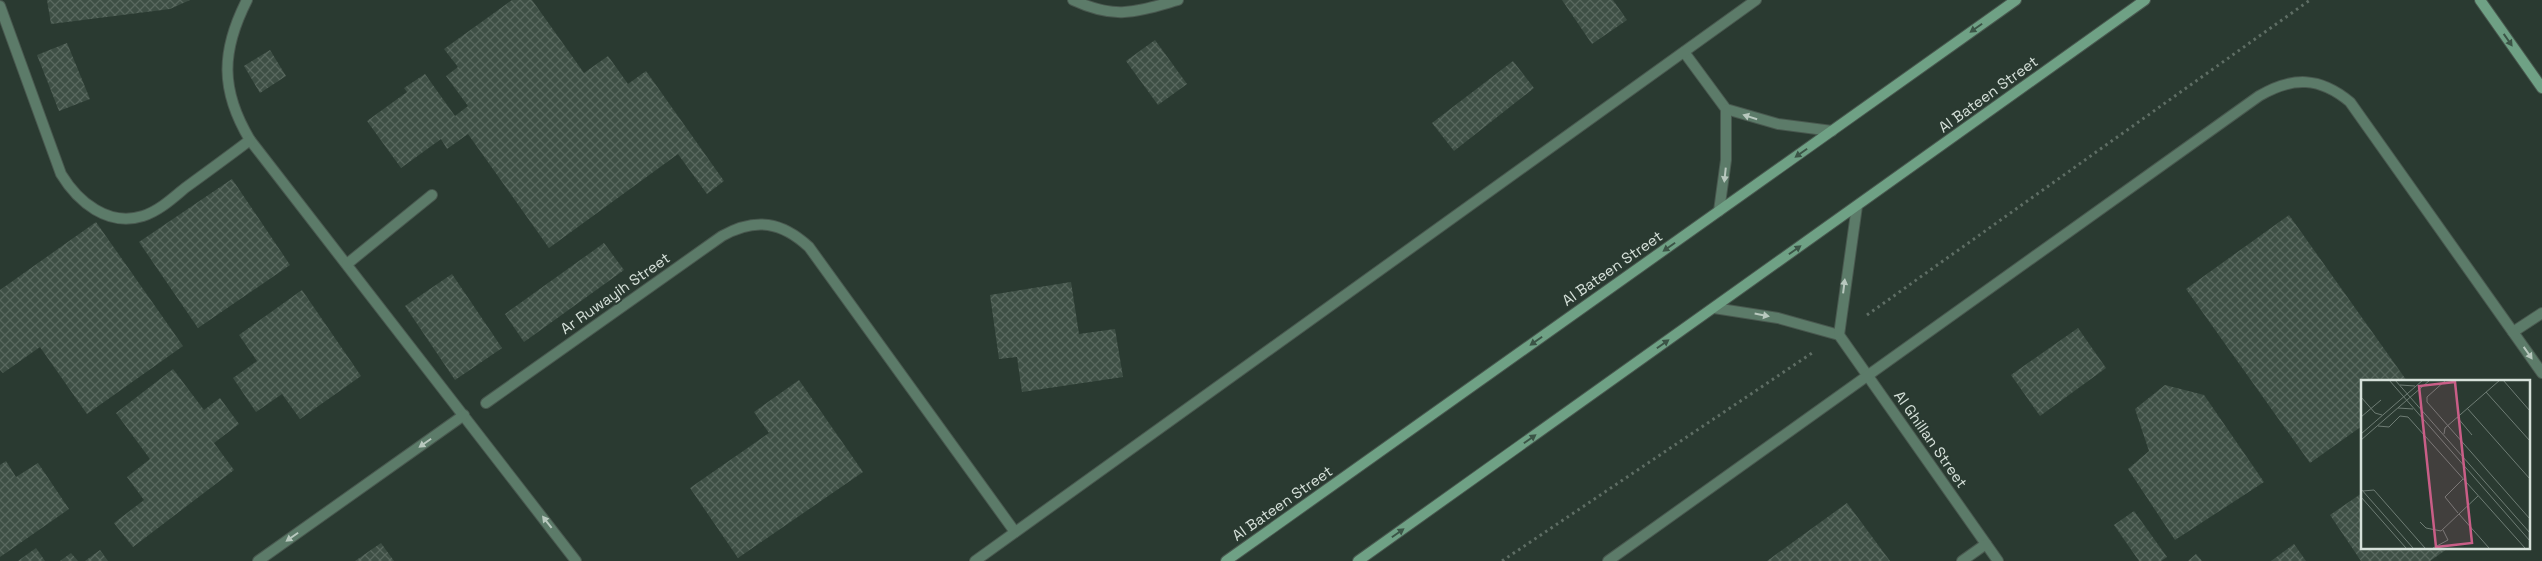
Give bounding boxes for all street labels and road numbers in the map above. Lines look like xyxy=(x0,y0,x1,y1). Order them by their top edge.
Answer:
street label: Al Bateen Street xyxy=(1935,51,2042,136)
street label: Al Bateen Street xyxy=(1558,226,1666,310)
street label: Ar Ruwayih Street xyxy=(556,248,674,338)
street label: Al Ghillan Street xyxy=(1890,387,1972,491)
street label: Al Bateen Street xyxy=(1228,461,1336,545)

